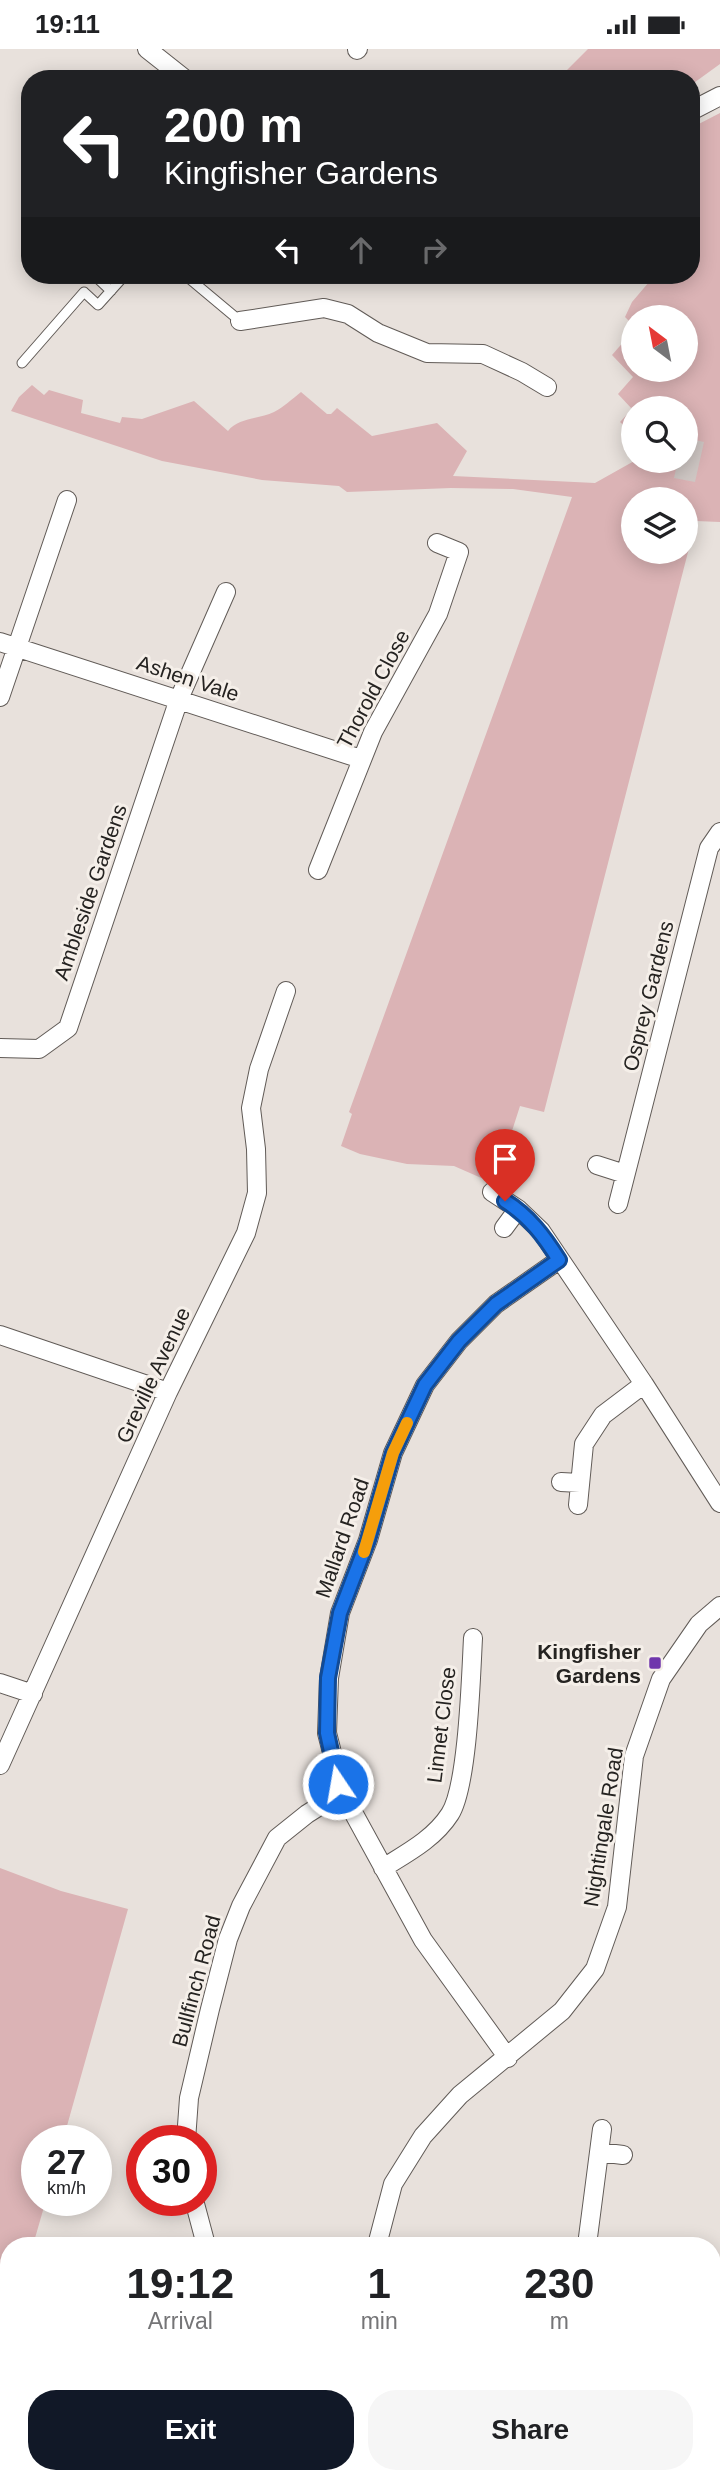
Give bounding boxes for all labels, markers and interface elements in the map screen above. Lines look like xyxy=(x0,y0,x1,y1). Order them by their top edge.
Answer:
text: 19:11 xyxy=(35,9,100,39)
icon: left xyxy=(49,98,140,189)
text: 200 m xyxy=(164,98,303,152)
text: Kingfisher Gardens xyxy=(164,155,438,191)
icon: left xyxy=(269,231,307,269)
icon: ahead xyxy=(342,231,380,269)
icon: right xyxy=(415,231,453,269)
north arrow xyxy=(621,305,698,381)
map controls xyxy=(621,305,698,564)
button: search xyxy=(621,396,698,473)
button: layers xyxy=(621,487,698,564)
street label: Thorold Close xyxy=(332,626,414,752)
street label: Ashen Vale xyxy=(134,651,242,705)
street label: Ambleside Gardens xyxy=(49,801,131,983)
street label: Osprey Gardens xyxy=(618,918,678,1074)
pin xyxy=(475,1129,535,1201)
icon: arrive xyxy=(486,1140,524,1178)
street label: Greville Avenue xyxy=(112,1304,194,1446)
street label: Mallard Road xyxy=(311,1475,373,1601)
place label: Kingfisher Gardens xyxy=(537,1640,641,1687)
marker: Kingfisher Gardens xyxy=(647,1655,663,1671)
street label: Linnet Close xyxy=(422,1666,460,1784)
street label: Nightingale Road xyxy=(579,1746,627,1908)
position arrow xyxy=(301,1747,375,1821)
street label: Bullfinch Road xyxy=(167,1913,225,2049)
speed limit sign: 30 xyxy=(126,2125,217,2216)
text: 27 xyxy=(47,2142,86,2181)
text: km/h xyxy=(47,2178,86,2198)
text: 19:12 xyxy=(127,2260,234,2307)
text: 1 xyxy=(367,2260,391,2307)
text: 230 xyxy=(524,2260,594,2307)
text: Arrival xyxy=(148,2308,213,2334)
text: min xyxy=(361,2308,398,2334)
text: m xyxy=(550,2308,569,2334)
button: Exit xyxy=(28,2390,354,2470)
button: Share xyxy=(368,2390,693,2470)

